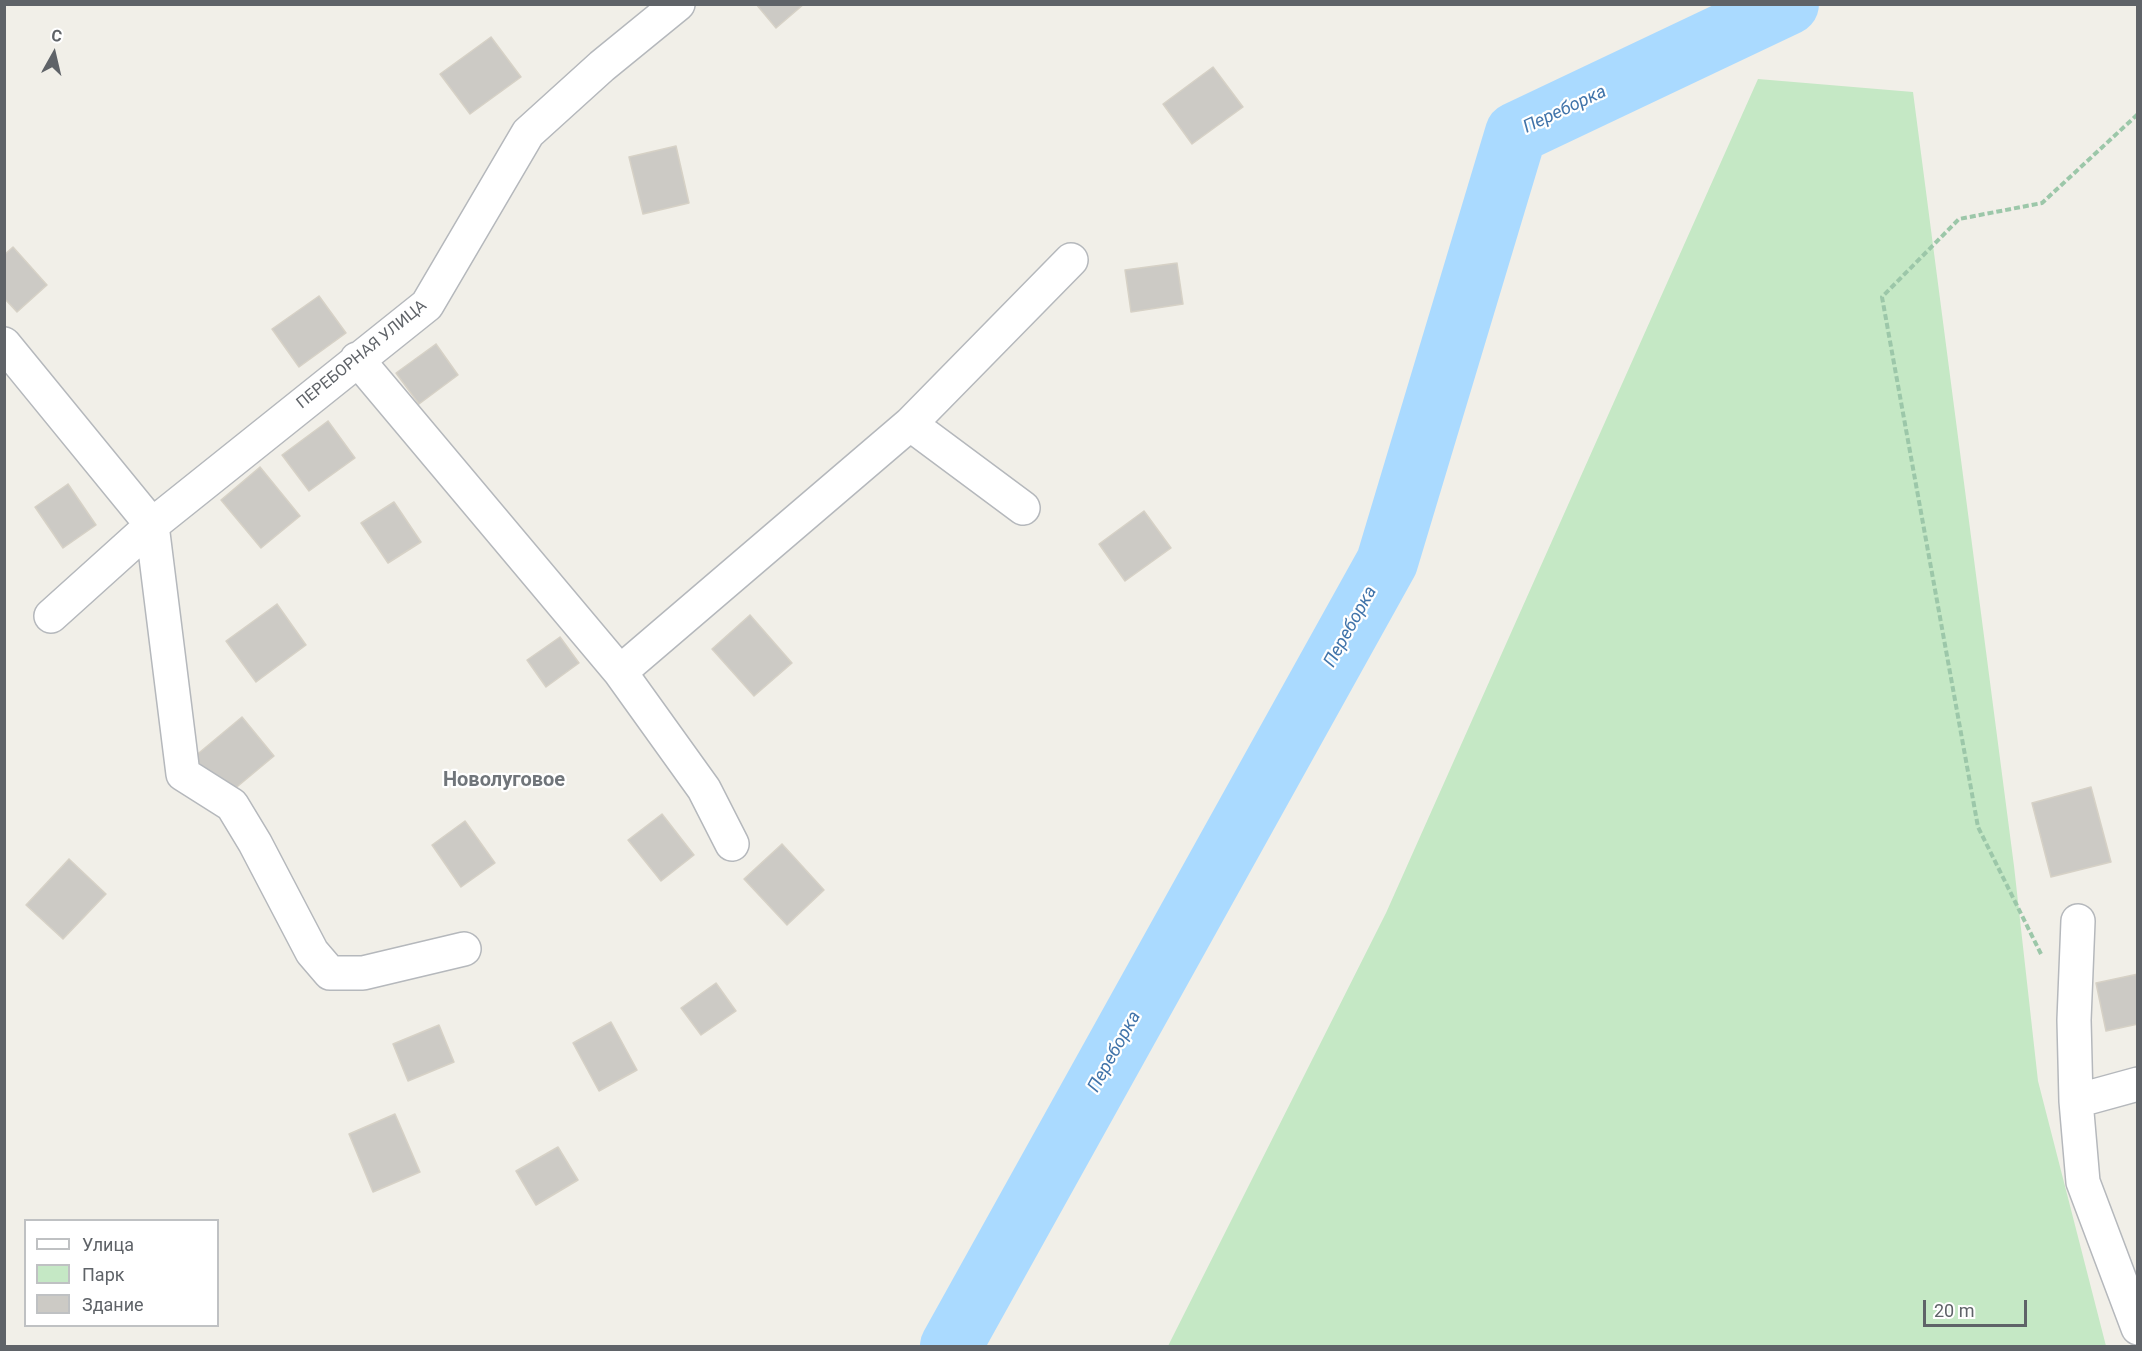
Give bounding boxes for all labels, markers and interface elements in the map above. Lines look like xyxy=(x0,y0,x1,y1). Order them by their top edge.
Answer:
north arrow xyxy=(24,24,84,84)
text: С xyxy=(50,26,63,46)
water label: Переборка xyxy=(1520,81,1610,139)
street label: ПЕРЕБОРНАЯ УЛИЦА xyxy=(293,297,431,413)
water label: Переборка xyxy=(1320,583,1382,671)
district label: Новолуговое xyxy=(443,769,565,793)
water label: Переборка xyxy=(1084,1008,1146,1096)
legend xyxy=(24,1219,219,1327)
text: Улица xyxy=(82,1234,134,1255)
text: Парк xyxy=(82,1264,124,1285)
scale bar xyxy=(1926,1288,2030,1326)
text: Здание xyxy=(82,1294,144,1315)
text: 20 m xyxy=(1934,1300,1974,1321)

